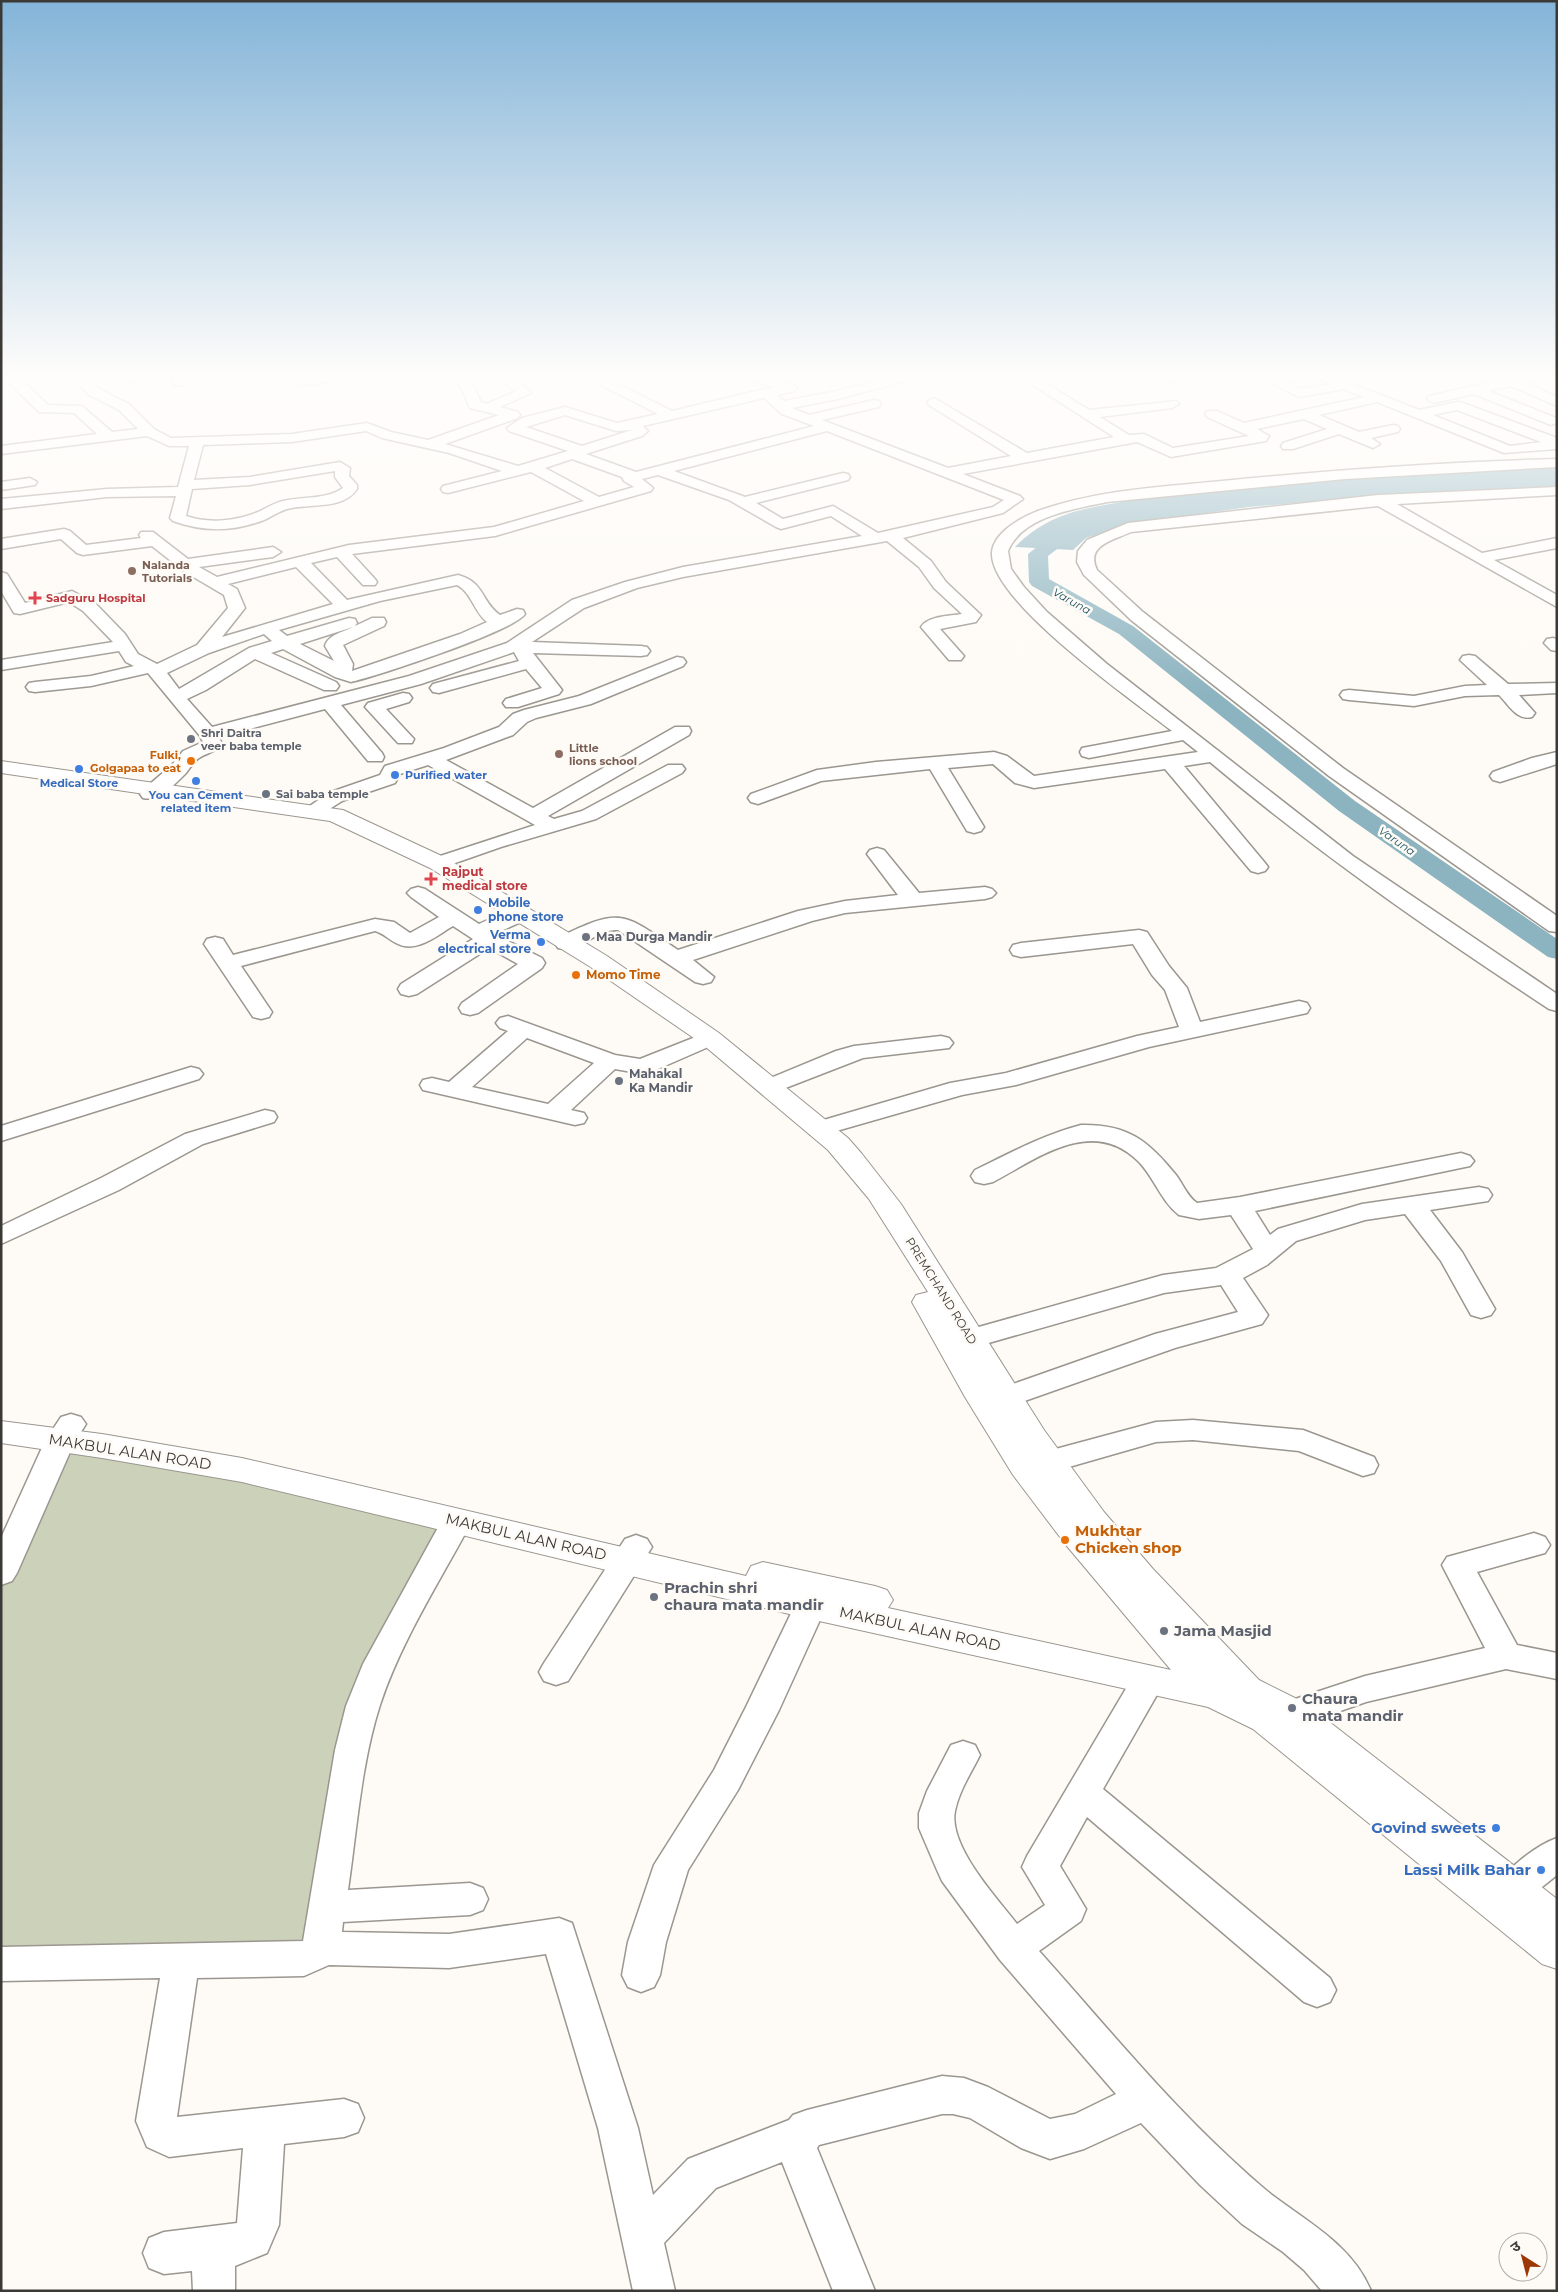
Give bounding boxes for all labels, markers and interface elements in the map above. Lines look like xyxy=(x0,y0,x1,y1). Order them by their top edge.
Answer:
place label: Nalanda Tutorials xyxy=(142,558,192,585)
marker: Nalanda Tutorials xyxy=(126,565,138,577)
water label: Varuna xyxy=(1051,585,1093,617)
marker: Sadguru Hospital xyxy=(28,591,42,605)
place label: Sadguru Hospital xyxy=(46,591,146,605)
place label: Shri Daitra veer baba temple xyxy=(200,726,302,753)
marker: Shri Daitra veer baba temple xyxy=(185,733,197,745)
place label: Little lions school xyxy=(569,741,637,768)
place label: Fulki, Golgapaa to eat xyxy=(90,748,181,775)
marker: Little lions school xyxy=(553,748,565,760)
marker: Fulki, Golgapaa to eat xyxy=(185,755,197,767)
marker: Medical Store xyxy=(73,763,85,775)
place label: Purified water xyxy=(405,768,487,782)
marker: Purified water xyxy=(389,769,401,781)
marker: You can Cement related item xyxy=(190,775,202,787)
place label: Medical Store xyxy=(40,776,118,790)
place label: Sai baba temple xyxy=(276,787,369,801)
place label: You can Cement related item xyxy=(148,788,243,815)
marker: Sai baba temple xyxy=(260,788,272,800)
water label: Varuna xyxy=(1376,823,1418,859)
place label: Rajput medical store xyxy=(442,864,528,893)
marker: Rajput medical store xyxy=(424,872,438,886)
place label: Mobile phone store xyxy=(488,895,564,924)
marker: Mobile phone store xyxy=(472,904,484,916)
place label: Verma electrical store xyxy=(438,927,531,956)
place label: Maa Durga Mandir xyxy=(596,929,712,944)
marker: Maa Durga Mandir xyxy=(580,931,592,943)
marker: Verma electrical store xyxy=(535,936,547,948)
place label: Momo Time xyxy=(586,967,661,982)
marker: Momo Time xyxy=(570,969,582,981)
place label: Mahakal Ka Mandir xyxy=(629,1066,693,1095)
marker: Mahakal Ka Mandir xyxy=(613,1075,625,1087)
street label: PREMCHAND ROAD xyxy=(902,1234,981,1347)
street label: MAKBUL ALAN ROAD xyxy=(47,1429,213,1474)
street label: MAKBUL ALAN ROAD xyxy=(444,1509,608,1564)
place label: Mukhtar Chicken shop xyxy=(1075,1521,1182,1557)
marker: Mukhtar Chicken shop xyxy=(1059,1534,1071,1546)
place label: Prachin shri chaura mata mandir xyxy=(664,1578,824,1614)
marker: Prachin shri chaura mata mandir xyxy=(648,1591,660,1603)
street label: MAKBUL ALAN ROAD xyxy=(838,1602,1003,1655)
place label: Jama Masjid xyxy=(1173,1621,1272,1640)
marker: Jama Masjid xyxy=(1158,1625,1170,1637)
place label: Chaura mata mandir xyxy=(1302,1689,1404,1725)
marker: Chaura mata mandir xyxy=(1286,1702,1298,1714)
place label: Govind sweets xyxy=(1371,1818,1486,1837)
marker: Govind sweets xyxy=(1490,1822,1502,1834)
place label: Lassi Milk Bahar xyxy=(1404,1860,1532,1879)
marker: Lassi Milk Bahar xyxy=(1535,1864,1547,1876)
north arrow xyxy=(1498,2232,1548,2282)
text: उ xyxy=(1507,2236,1525,2256)

